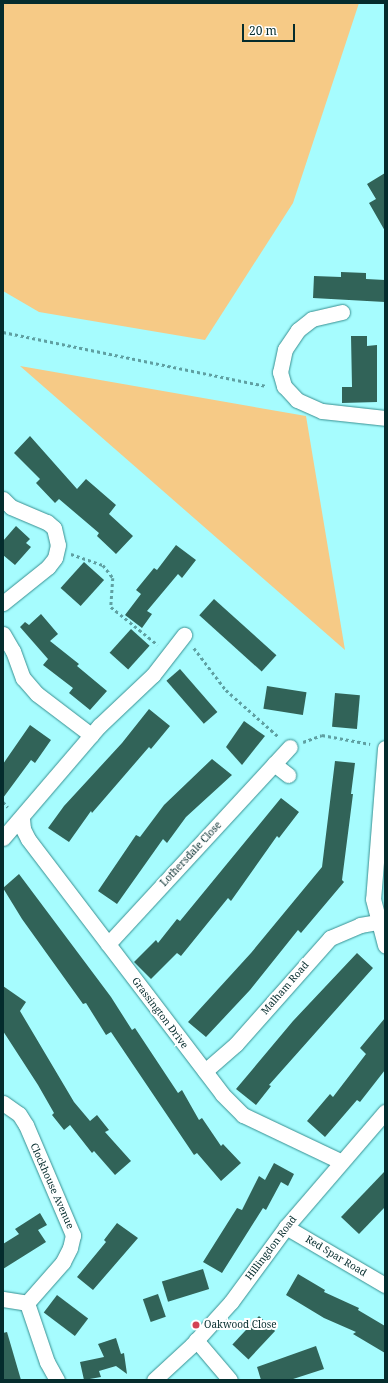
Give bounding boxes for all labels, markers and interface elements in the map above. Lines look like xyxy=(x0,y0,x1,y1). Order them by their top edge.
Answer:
scale bar xyxy=(244,16,297,42)
text: 20 m xyxy=(249,22,277,39)
street label: Lothersdale Close xyxy=(158,819,224,889)
street label: Malham Road xyxy=(259,959,311,1017)
street label: Grassington Drive xyxy=(129,975,191,1051)
street label: Clockhouse Avenue xyxy=(28,1141,76,1231)
street label: Hillingdon Road xyxy=(243,1213,299,1283)
street label: Red Spar Road xyxy=(303,1233,369,1279)
place label: Oakwood Close xyxy=(204,1319,277,1331)
marker: Oakwood Close xyxy=(191,1320,201,1330)

